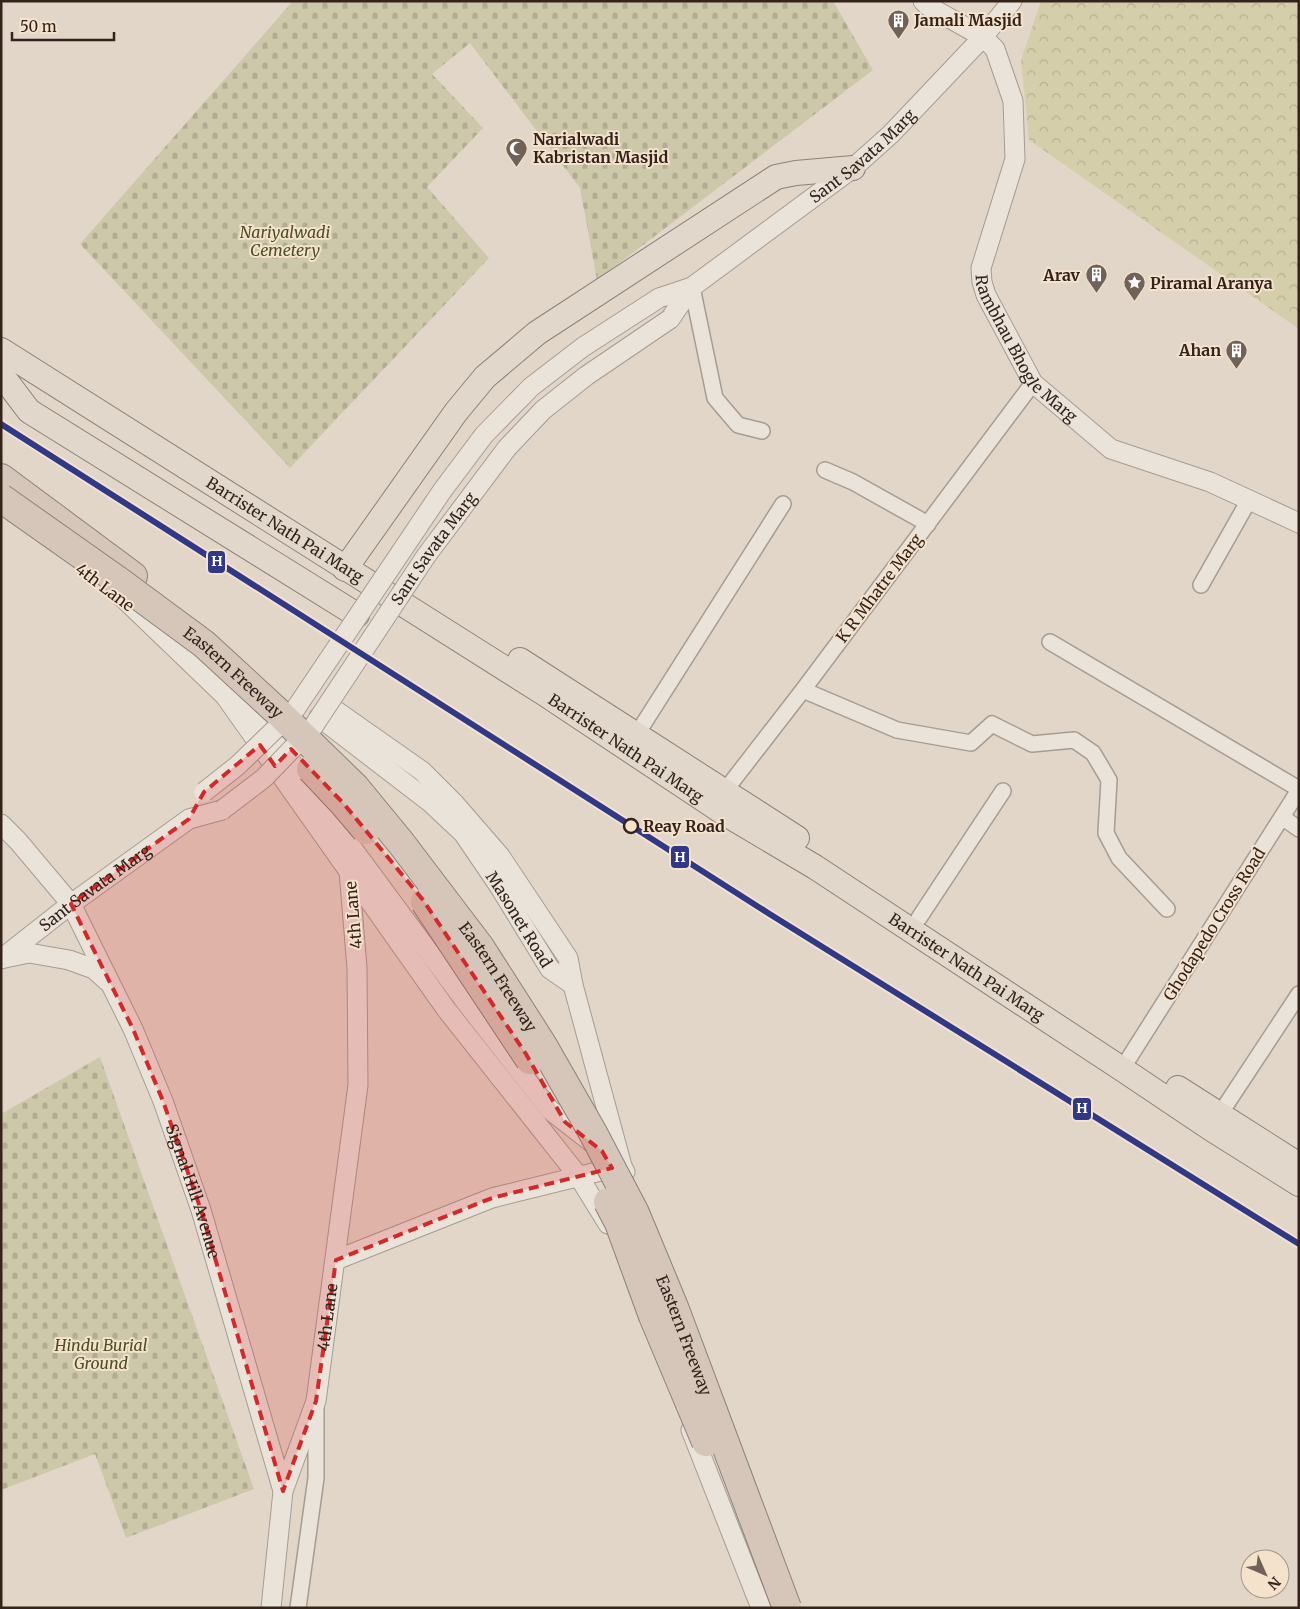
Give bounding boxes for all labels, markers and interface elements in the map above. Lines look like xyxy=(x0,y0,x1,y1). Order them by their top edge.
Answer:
building icon: Jamali Masjid xyxy=(886,8,910,39)
scale bar xyxy=(12,10,115,42)
place label: Jamali Masjid xyxy=(913,10,1022,30)
text: 50 m xyxy=(20,17,57,36)
street label: Sant Savata Marg xyxy=(805,104,920,207)
place label: Narialwadi Kabristan Masjid xyxy=(533,129,668,167)
mosque icon: Narialwadi Kabristan Masjid xyxy=(505,136,529,167)
park label: Nariyalwadi Cemetery xyxy=(240,222,330,260)
building icon: Arav xyxy=(1084,263,1108,294)
place label: Arav xyxy=(1042,265,1081,285)
place icon: Piramal Aranya xyxy=(1122,271,1146,302)
place label: Piramal Aranya xyxy=(1150,273,1273,293)
street label: Rambhau Bhogle Marg xyxy=(971,274,1082,426)
building icon: Ahan xyxy=(1225,338,1249,369)
place label: Ahan xyxy=(1178,340,1221,360)
street label: Barrister Nath Pai Marg xyxy=(203,472,368,587)
street label: Sant Savata Marg xyxy=(386,488,481,609)
street label: K R Mhatre Marg xyxy=(831,529,927,646)
line badge: H xyxy=(207,550,226,574)
text: H xyxy=(211,552,223,570)
street label: 4th Lane xyxy=(72,559,138,615)
street label: Eastern Freeway xyxy=(180,622,288,723)
street label: Barrister Nath Pai Marg xyxy=(545,689,708,807)
place label: Reay Road xyxy=(643,816,725,836)
marker: Reay Road xyxy=(623,818,639,834)
street label: Sant Savata Marg xyxy=(35,840,155,935)
street label: Ghodapedo Cross Road xyxy=(1159,844,1269,1004)
line badge: H xyxy=(670,845,690,869)
text: H xyxy=(674,848,686,866)
street label: Masonet Road xyxy=(482,867,557,971)
street label: 4th Lane xyxy=(340,880,366,950)
street label: Barrister Nath Pai Marg xyxy=(885,908,1049,1025)
street label: Eastern Freeway xyxy=(455,918,542,1036)
line badge: H xyxy=(1072,1097,1092,1121)
text: H xyxy=(1076,1099,1088,1117)
street label: Signal Hill Avenue xyxy=(162,1121,225,1261)
street label: Eastern Freeway xyxy=(652,1272,717,1399)
street label: 4th Lane xyxy=(313,1282,342,1352)
park label: Hindu Burial Ground xyxy=(54,1335,148,1373)
north arrow xyxy=(1240,1549,1290,1599)
text: N xyxy=(1264,1573,1284,1593)

